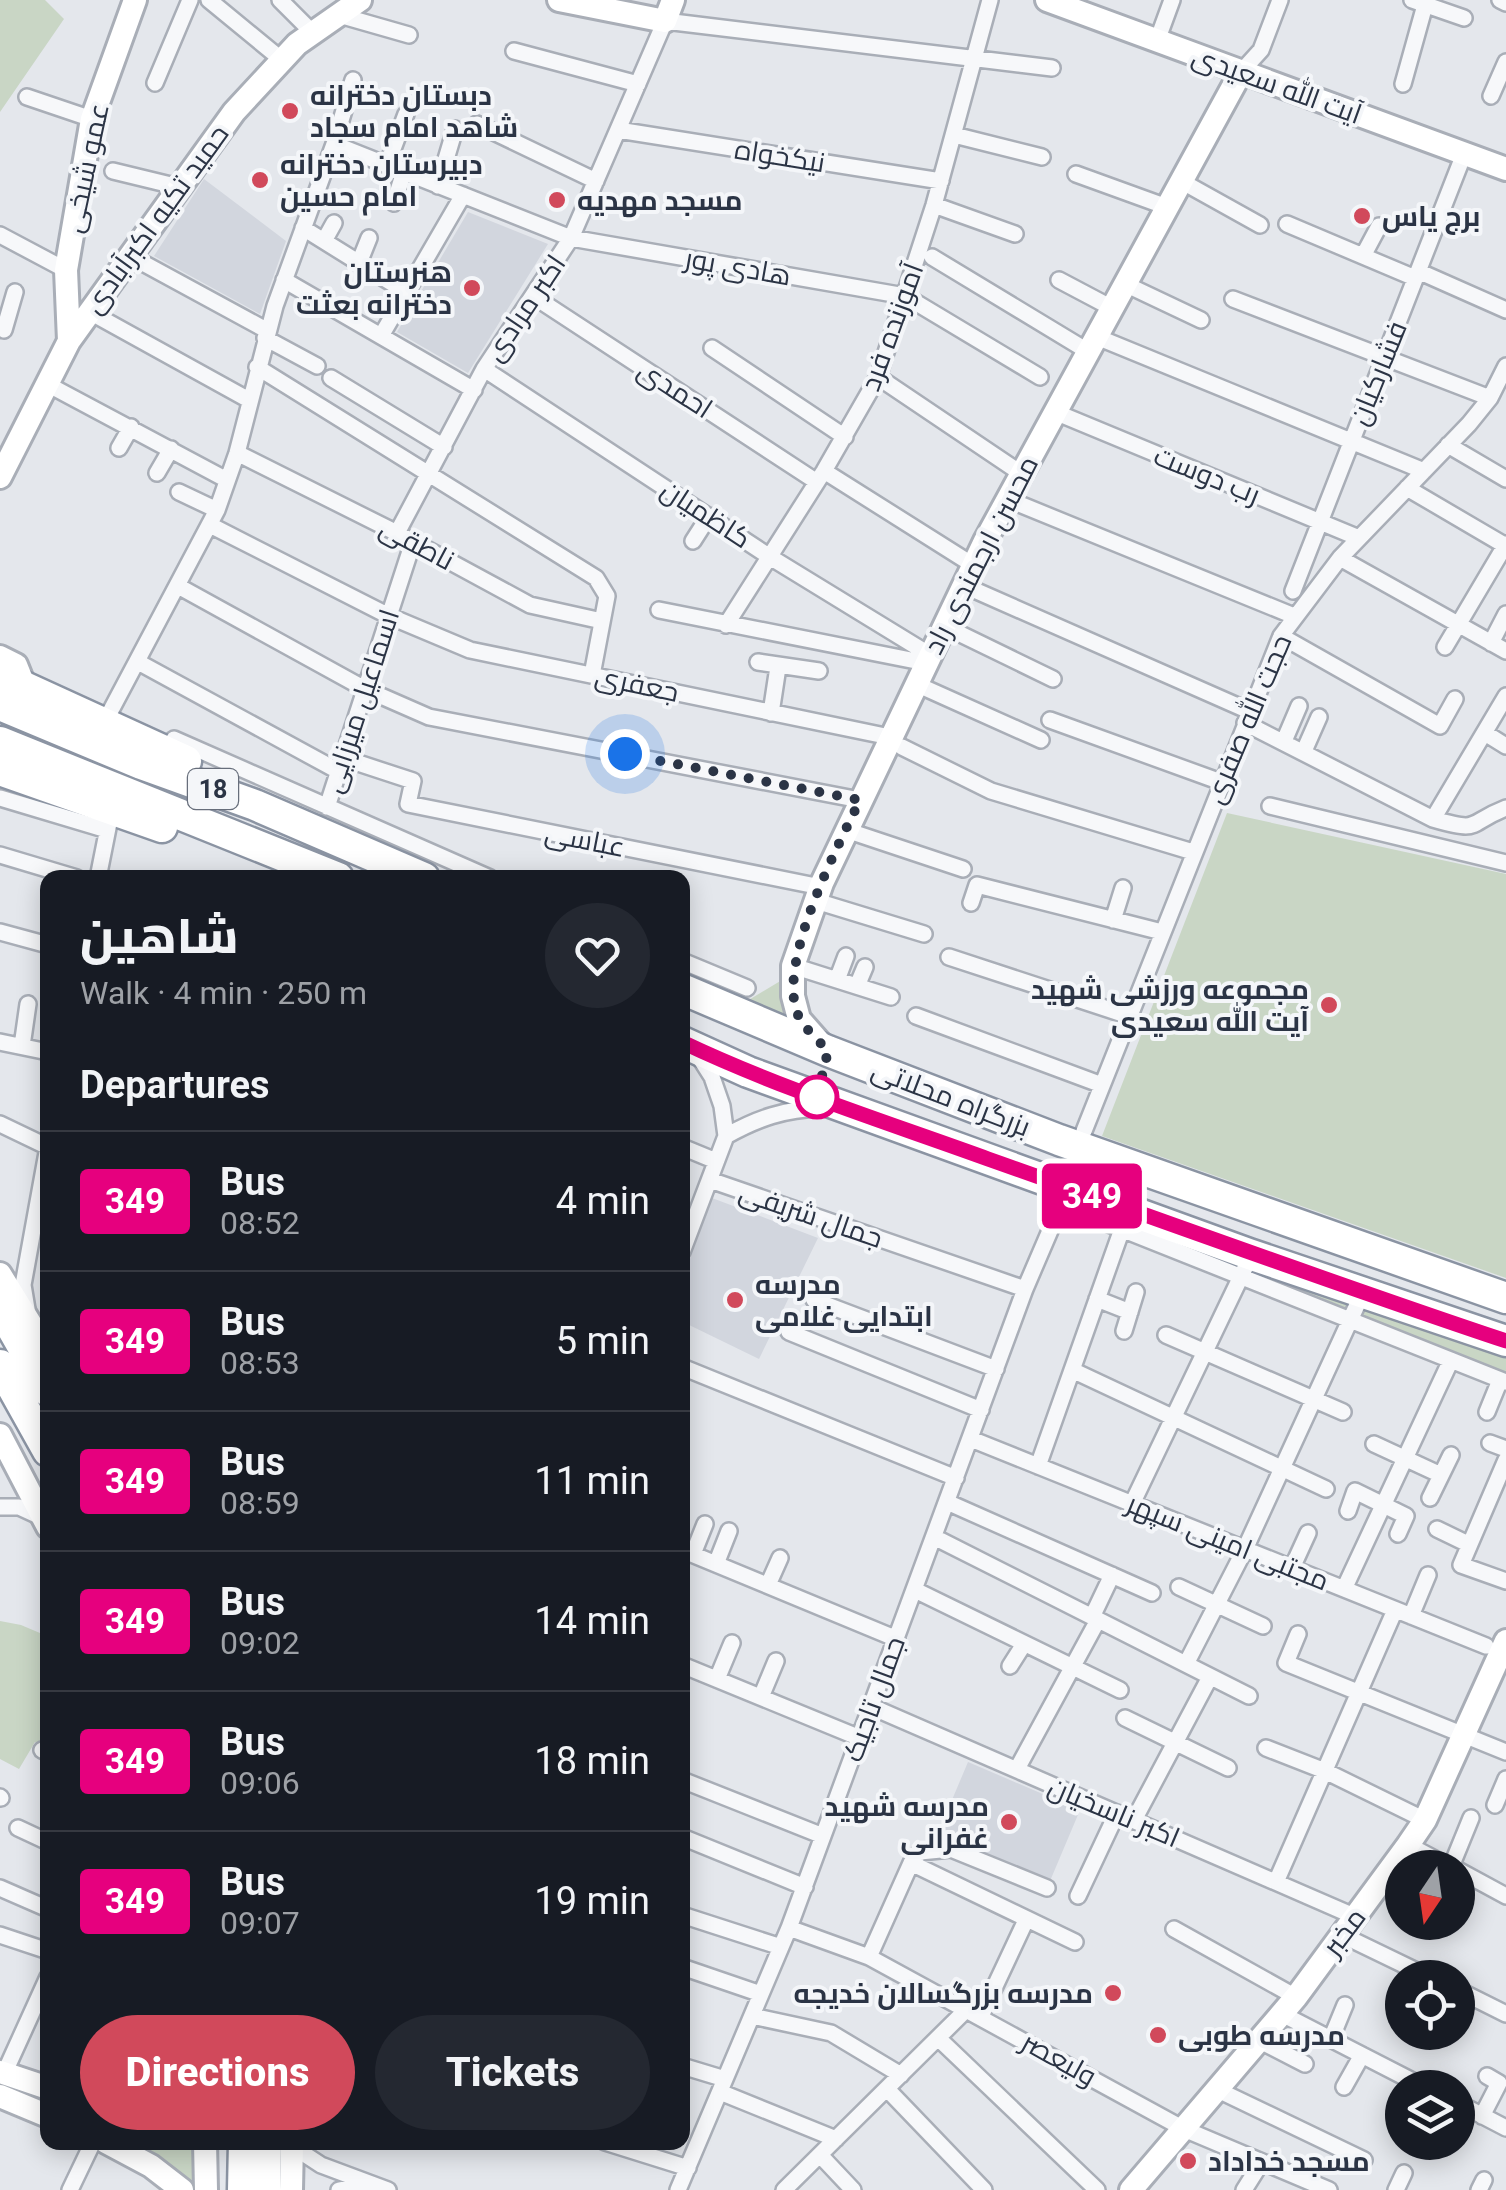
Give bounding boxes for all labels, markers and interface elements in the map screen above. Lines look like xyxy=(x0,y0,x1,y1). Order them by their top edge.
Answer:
street label: آیت الله سعیدی xyxy=(1188,37,1367,131)
place label: دبستان دخترانه شاهد امام سجاد xyxy=(310,79,518,147)
street label: عمو شیخی xyxy=(56,100,116,236)
marker: دبستان دخترانه شاهد امام سجاد xyxy=(279,100,301,122)
street label: حمید تکیه اکبرآبادی xyxy=(76,118,236,320)
street label: نیکخواه xyxy=(732,133,828,179)
place label: دبیرستان دخترانه امام حسین xyxy=(280,148,483,216)
marker: دبیرستان دخترانه امام حسین xyxy=(249,169,271,191)
place label: مسجد مهدیه xyxy=(577,184,743,218)
marker: مسجد مهدیه xyxy=(546,189,568,211)
place label: برج یاس xyxy=(1382,200,1481,235)
marker: برج یاس xyxy=(1351,205,1373,227)
street label: هادی پور xyxy=(680,241,794,295)
street label: اکبر مرادی xyxy=(477,249,573,367)
place label: هنرستان دخترانه بعثت xyxy=(296,256,452,321)
street label: آموزنده فرد xyxy=(854,258,931,395)
marker: هنرستان دخترانه بعثت xyxy=(461,277,483,299)
street label: فشارکیان xyxy=(1342,316,1414,430)
street label: احمدی xyxy=(632,353,718,425)
street label: رب دوست xyxy=(1149,439,1265,511)
street label: محسن ارجمندی راد xyxy=(917,450,1045,660)
street label: کاظمیان xyxy=(655,473,757,555)
street label: ناطقی xyxy=(374,511,460,577)
street label: اسماعیل میرزایی xyxy=(316,605,406,797)
street label: حجت الله صفری xyxy=(1196,629,1298,809)
street label: جعفری xyxy=(592,659,682,709)
your location xyxy=(600,729,650,779)
road number: 18 xyxy=(188,769,238,809)
street label: عباسی xyxy=(542,816,628,864)
button: heart xyxy=(545,903,650,1008)
text: شاهین xyxy=(80,908,239,965)
place label: مجموعه ورزشی شهید آیت‌ الله سعیدی xyxy=(1031,973,1309,1038)
text: Walk · 4 min · 250 m xyxy=(80,974,367,1012)
marker: مجموعه ورزشی شهید آیت‌ الله سعیدی xyxy=(1318,994,1340,1016)
street label: بزرگراه محلاتی xyxy=(867,1053,1035,1143)
text: Departures xyxy=(80,1063,270,1107)
unlabelled marker xyxy=(796,1076,838,1118)
text: Bus xyxy=(220,1160,285,1204)
line badge: 349 xyxy=(1034,1164,1150,1228)
street label: جمال شریفی xyxy=(735,1175,887,1255)
text: 349 xyxy=(1062,1176,1122,1217)
text: 4 min xyxy=(556,1179,650,1223)
text: 349 xyxy=(105,1181,165,1222)
text: 08:52 xyxy=(220,1204,300,1242)
place label: مدرسه ابتدایی غلامی xyxy=(755,1268,933,1333)
marker: مدرسه ابتدایی غلامی xyxy=(724,1289,746,1311)
text: Bus xyxy=(220,1300,285,1344)
text: 5 min xyxy=(556,1319,650,1363)
text: 349 xyxy=(105,1321,165,1362)
text: 08:53 xyxy=(220,1344,300,1382)
text: Bus xyxy=(220,1440,285,1484)
text: 11 min xyxy=(534,1459,650,1503)
text: 349 xyxy=(105,1461,165,1502)
text: 08:59 xyxy=(220,1484,300,1522)
street label: مجتبی امینی سپهر xyxy=(1120,1486,1334,1598)
text: Bus xyxy=(220,1580,285,1624)
text: 14 min xyxy=(534,1599,650,1643)
text: 349 xyxy=(105,1601,165,1642)
text: 09:02 xyxy=(220,1624,300,1662)
street label: جمال تاجیک xyxy=(836,1632,912,1766)
text: Bus xyxy=(220,1720,285,1764)
text: 18 min xyxy=(534,1739,650,1783)
text: 349 xyxy=(105,1741,165,1782)
text: 09:06 xyxy=(220,1764,300,1802)
street label: اکبر ناسخیان xyxy=(1043,1770,1185,1854)
place label: مدرسه شهید غفرانی xyxy=(825,1790,989,1855)
marker: مدرسه شهید غفرانی xyxy=(998,1811,1020,1833)
north arrow xyxy=(1385,1850,1475,1940)
map controls xyxy=(1385,1850,1475,2160)
text: Bus xyxy=(220,1860,285,1904)
text: 19 min xyxy=(534,1879,650,1923)
text: 349 xyxy=(105,1881,165,1922)
street label: مخبر xyxy=(1314,1902,1373,1964)
text: 09:07 xyxy=(220,1904,300,1942)
button: locate xyxy=(1385,1960,1475,2050)
place label: مدرسه بزرگسالان خدیجه xyxy=(794,1977,1093,2010)
marker: مدرسه بزرگسالان خدیجه xyxy=(1102,1982,1124,2004)
button: Directions xyxy=(80,2015,355,2130)
button: Tickets xyxy=(375,2015,650,2130)
place label: مدرسه طوبی xyxy=(1178,2019,1345,2052)
street label: ولیعصر xyxy=(1014,2024,1102,2093)
marker: مدرسه طوبی xyxy=(1147,2024,1169,2046)
button: layers xyxy=(1385,2070,1475,2160)
place label: مسجد خداداد xyxy=(1208,2145,1370,2178)
marker: مسجد خداداد xyxy=(1177,2150,1199,2172)

